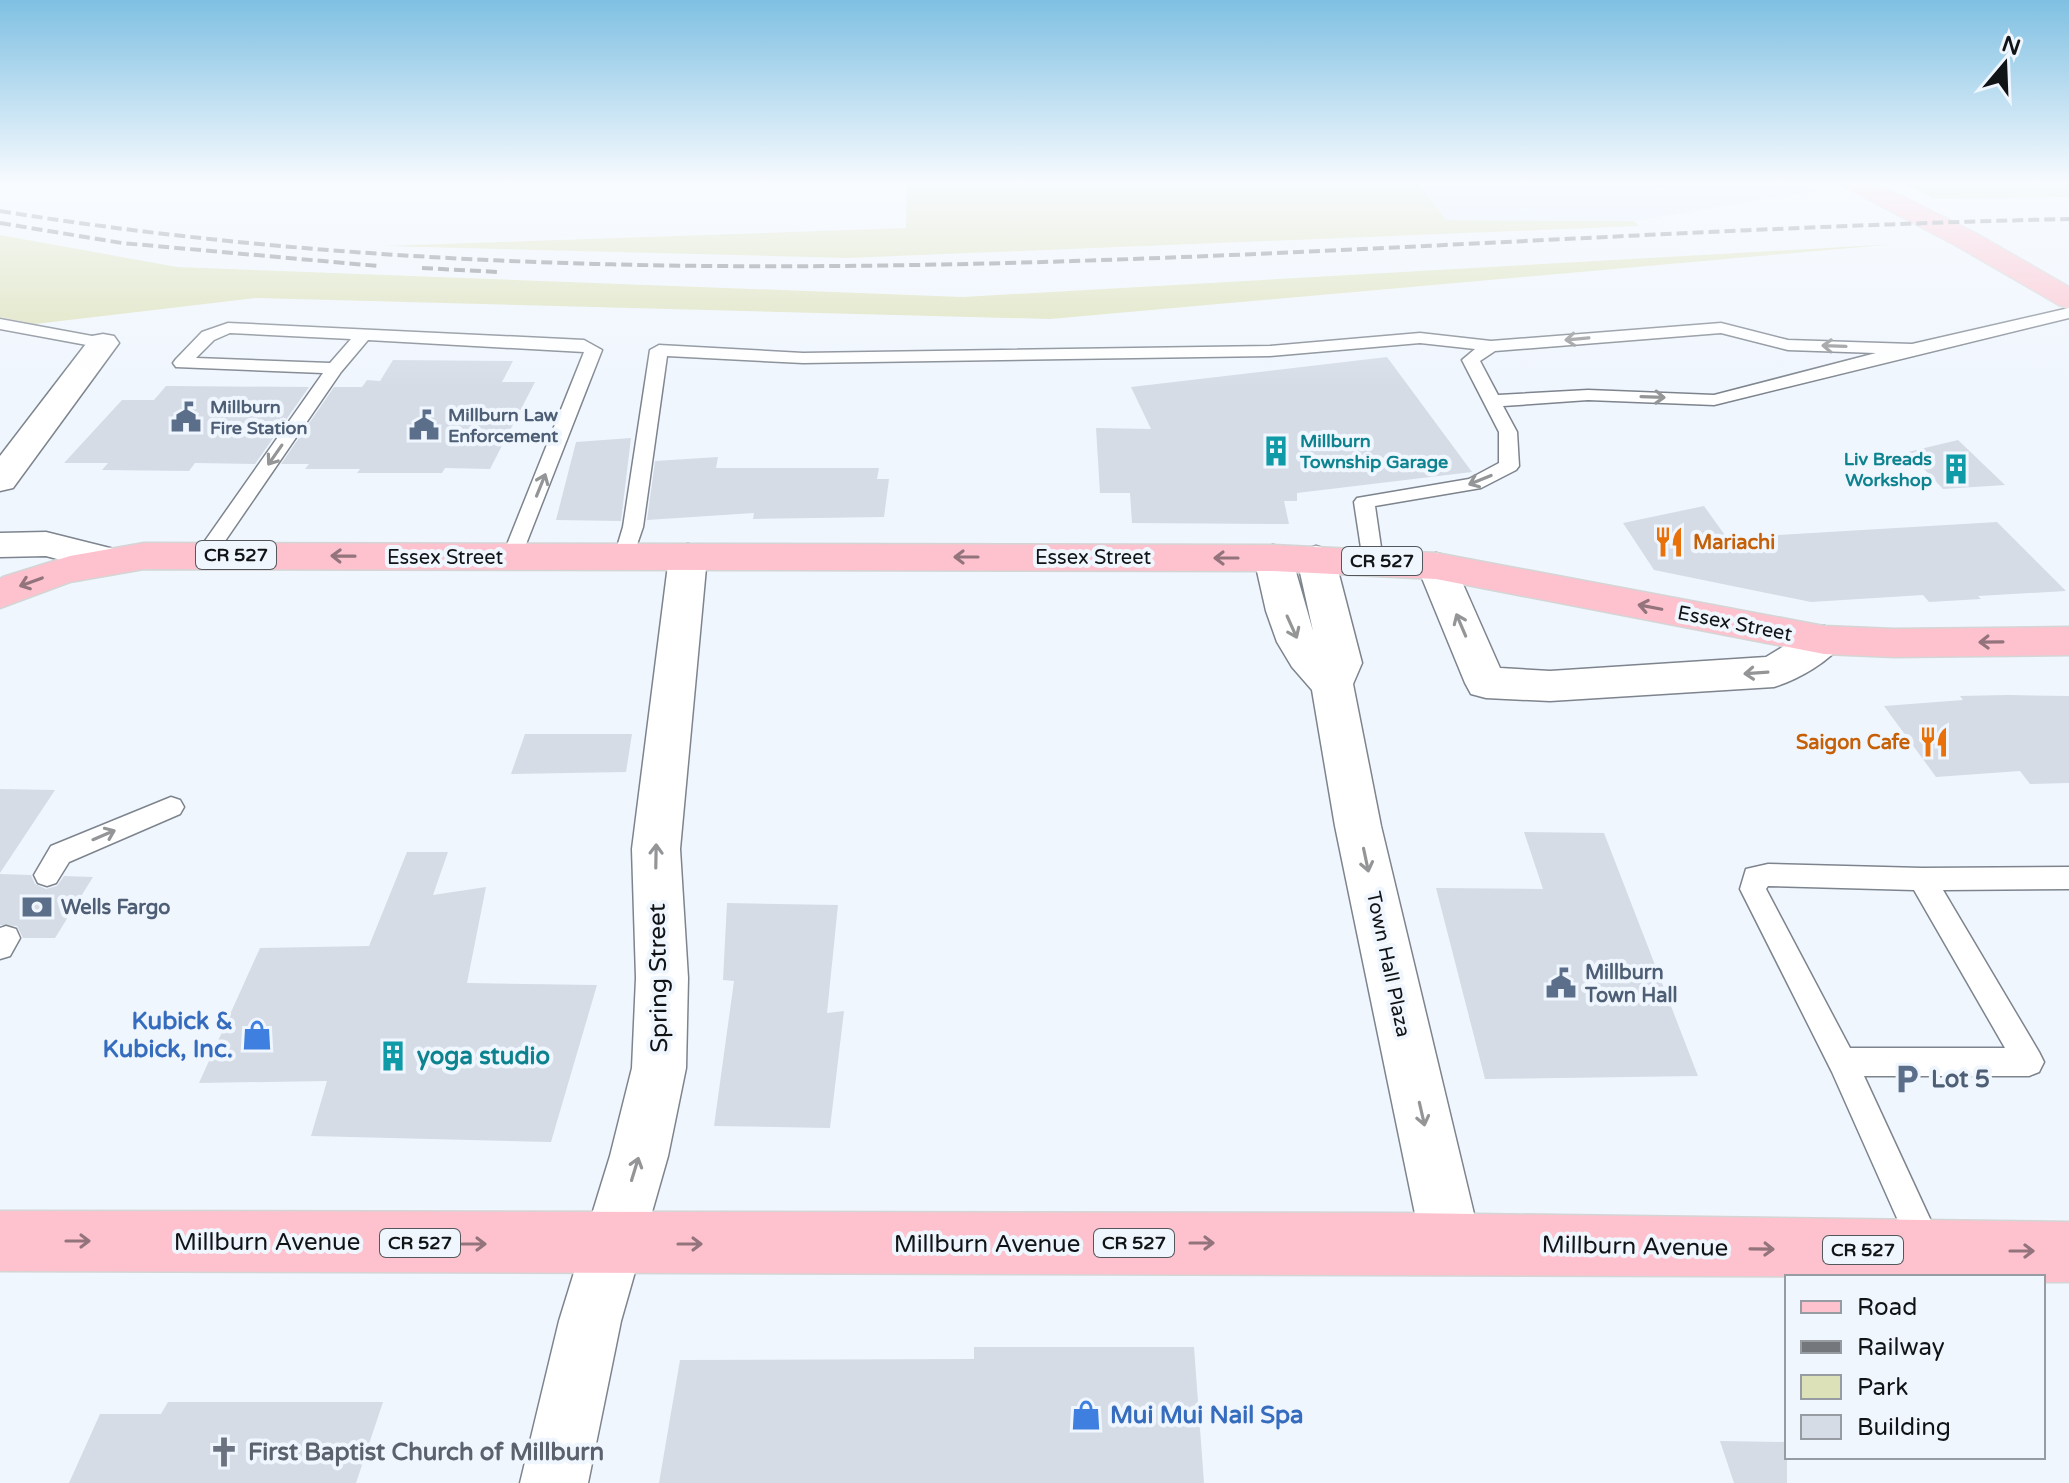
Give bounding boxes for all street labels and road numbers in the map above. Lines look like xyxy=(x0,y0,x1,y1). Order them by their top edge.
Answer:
road number: CR 527 xyxy=(196,541,276,569)
street label: Essex Street xyxy=(387,546,503,570)
street label: Essex Street xyxy=(1035,546,1151,570)
road number: CR 527 xyxy=(1342,547,1422,575)
street label: Essex Street xyxy=(1675,601,1794,647)
street label: Town Hall Plaza xyxy=(1361,889,1415,1039)
street label: Spring Street xyxy=(643,903,674,1053)
street label: Millburn Avenue xyxy=(174,1228,360,1257)
road number: CR 527 xyxy=(380,1229,460,1257)
road number: CR 527 xyxy=(1094,1229,1174,1257)
street label: Millburn Avenue xyxy=(894,1230,1080,1259)
street label: Millburn Avenue xyxy=(1541,1230,1729,1263)
road number: CR 527 xyxy=(1823,1236,1903,1264)

